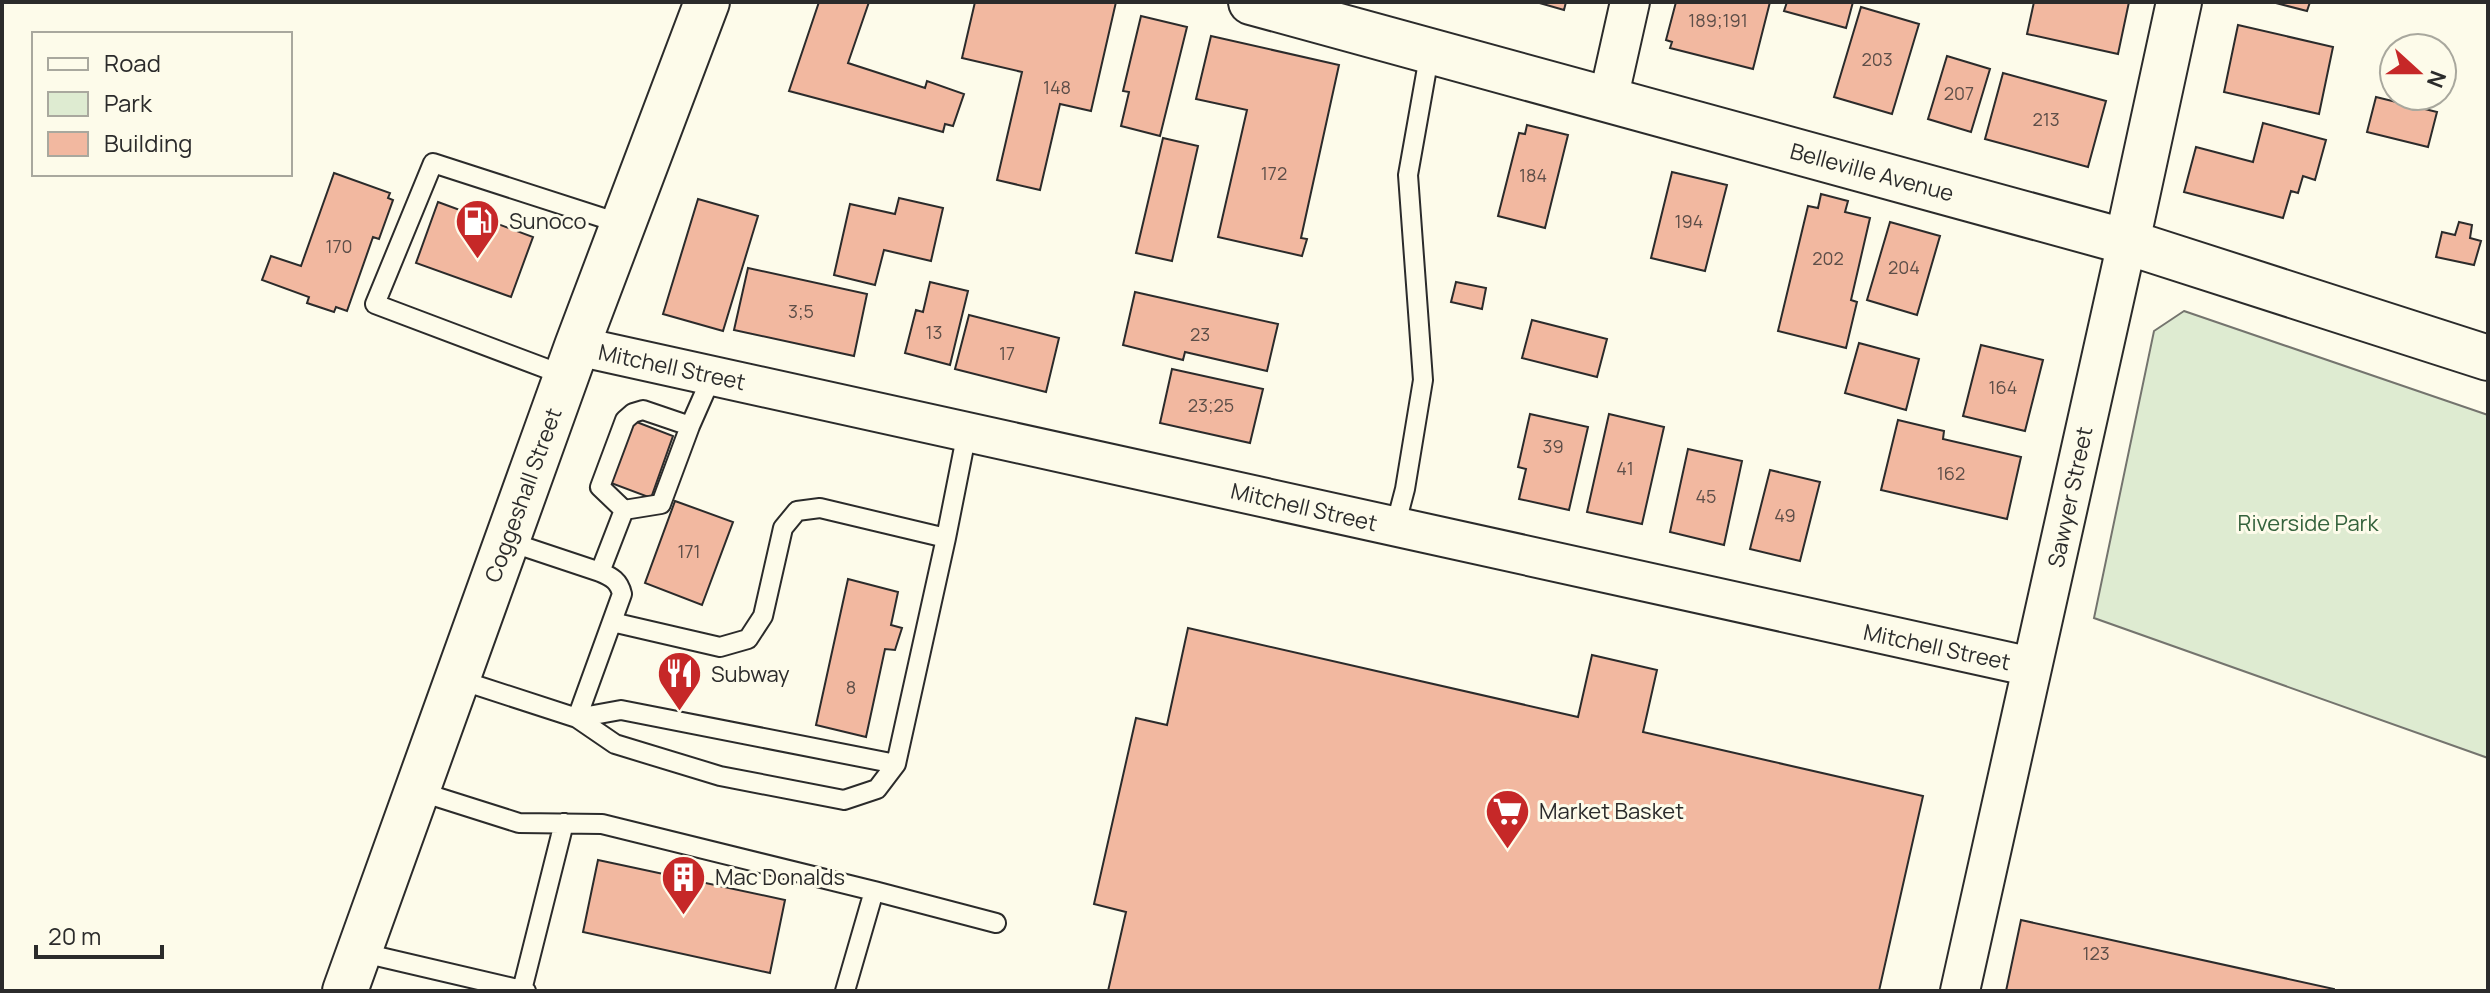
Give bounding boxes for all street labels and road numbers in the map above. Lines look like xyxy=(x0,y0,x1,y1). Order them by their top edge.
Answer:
street label: Belleville Avenue xyxy=(1787,136,1957,208)
street label: Mitchell Street xyxy=(596,337,748,397)
street label: Coggeshall Street xyxy=(477,403,569,586)
street label: Sawyer Street xyxy=(2040,424,2100,570)
street label: Mitchell Street xyxy=(1228,476,1380,538)
street label: Mitchell Street xyxy=(1861,617,2013,677)

